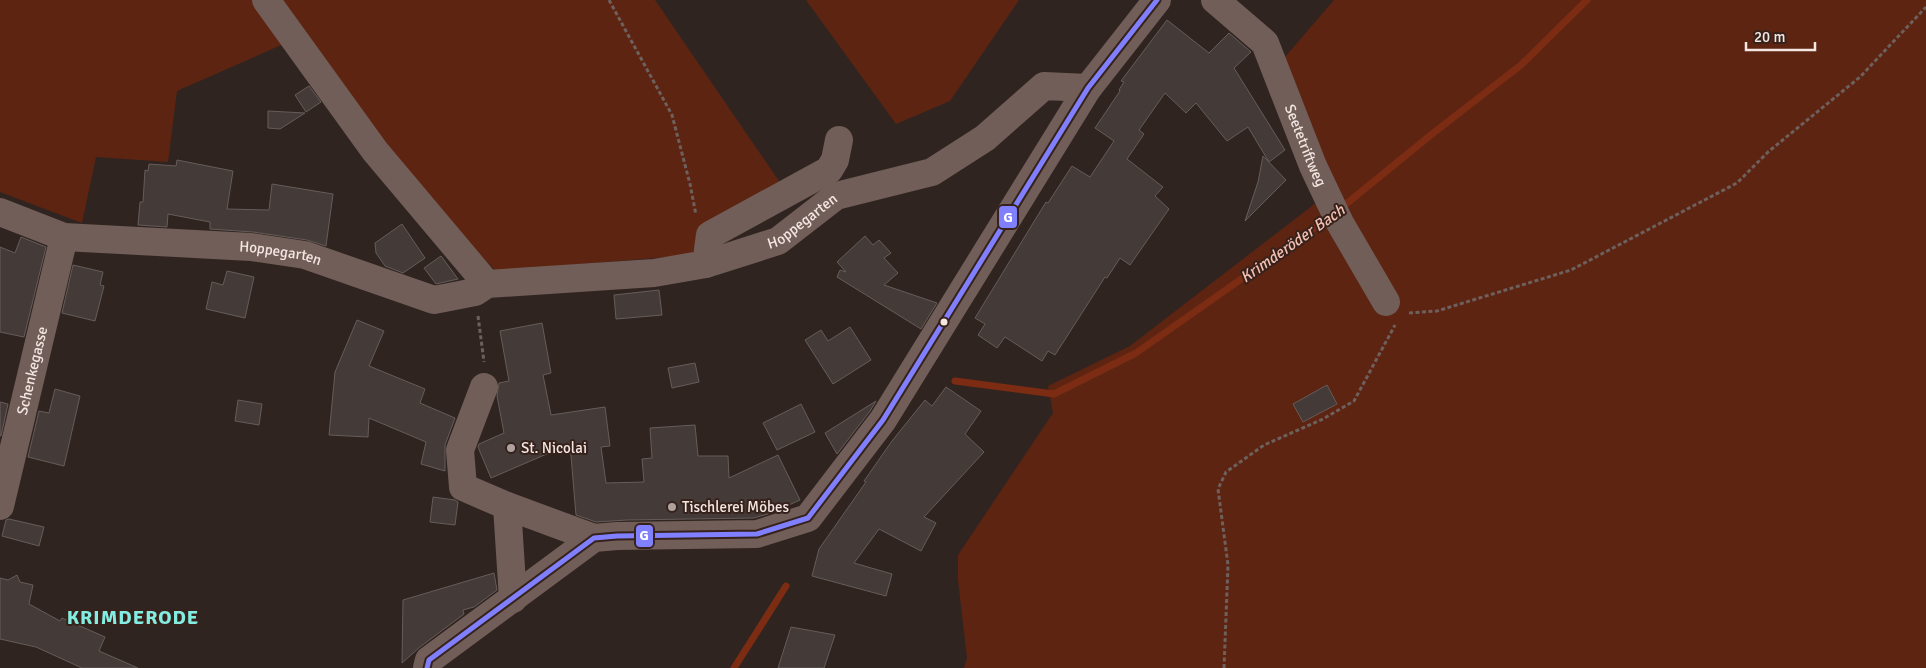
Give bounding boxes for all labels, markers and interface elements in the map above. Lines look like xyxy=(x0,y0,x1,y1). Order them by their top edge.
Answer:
scale bar xyxy=(1746,20,1815,52)
text: 20 m xyxy=(1754,28,1785,46)
street label: Seetetriftweg xyxy=(1281,102,1330,189)
street label: Hoppegarten xyxy=(765,189,841,253)
water label: Krimderöder Bach xyxy=(1236,200,1350,287)
line badge: G xyxy=(998,205,1018,229)
text: G xyxy=(1003,209,1013,226)
street label: Hoppegarten xyxy=(239,237,324,269)
unlabelled marker xyxy=(939,317,949,327)
street label: Schenkegasse xyxy=(13,325,51,417)
place label: St. Nicolai xyxy=(521,439,587,457)
marker: St. Nicolai xyxy=(505,442,517,454)
place label: Tischlerei Möbes xyxy=(682,498,789,516)
marker: Tischlerei Möbes xyxy=(666,501,678,513)
line badge: G xyxy=(635,524,654,548)
text: G xyxy=(639,527,649,544)
district label: KRIMDERODE xyxy=(67,605,199,630)

